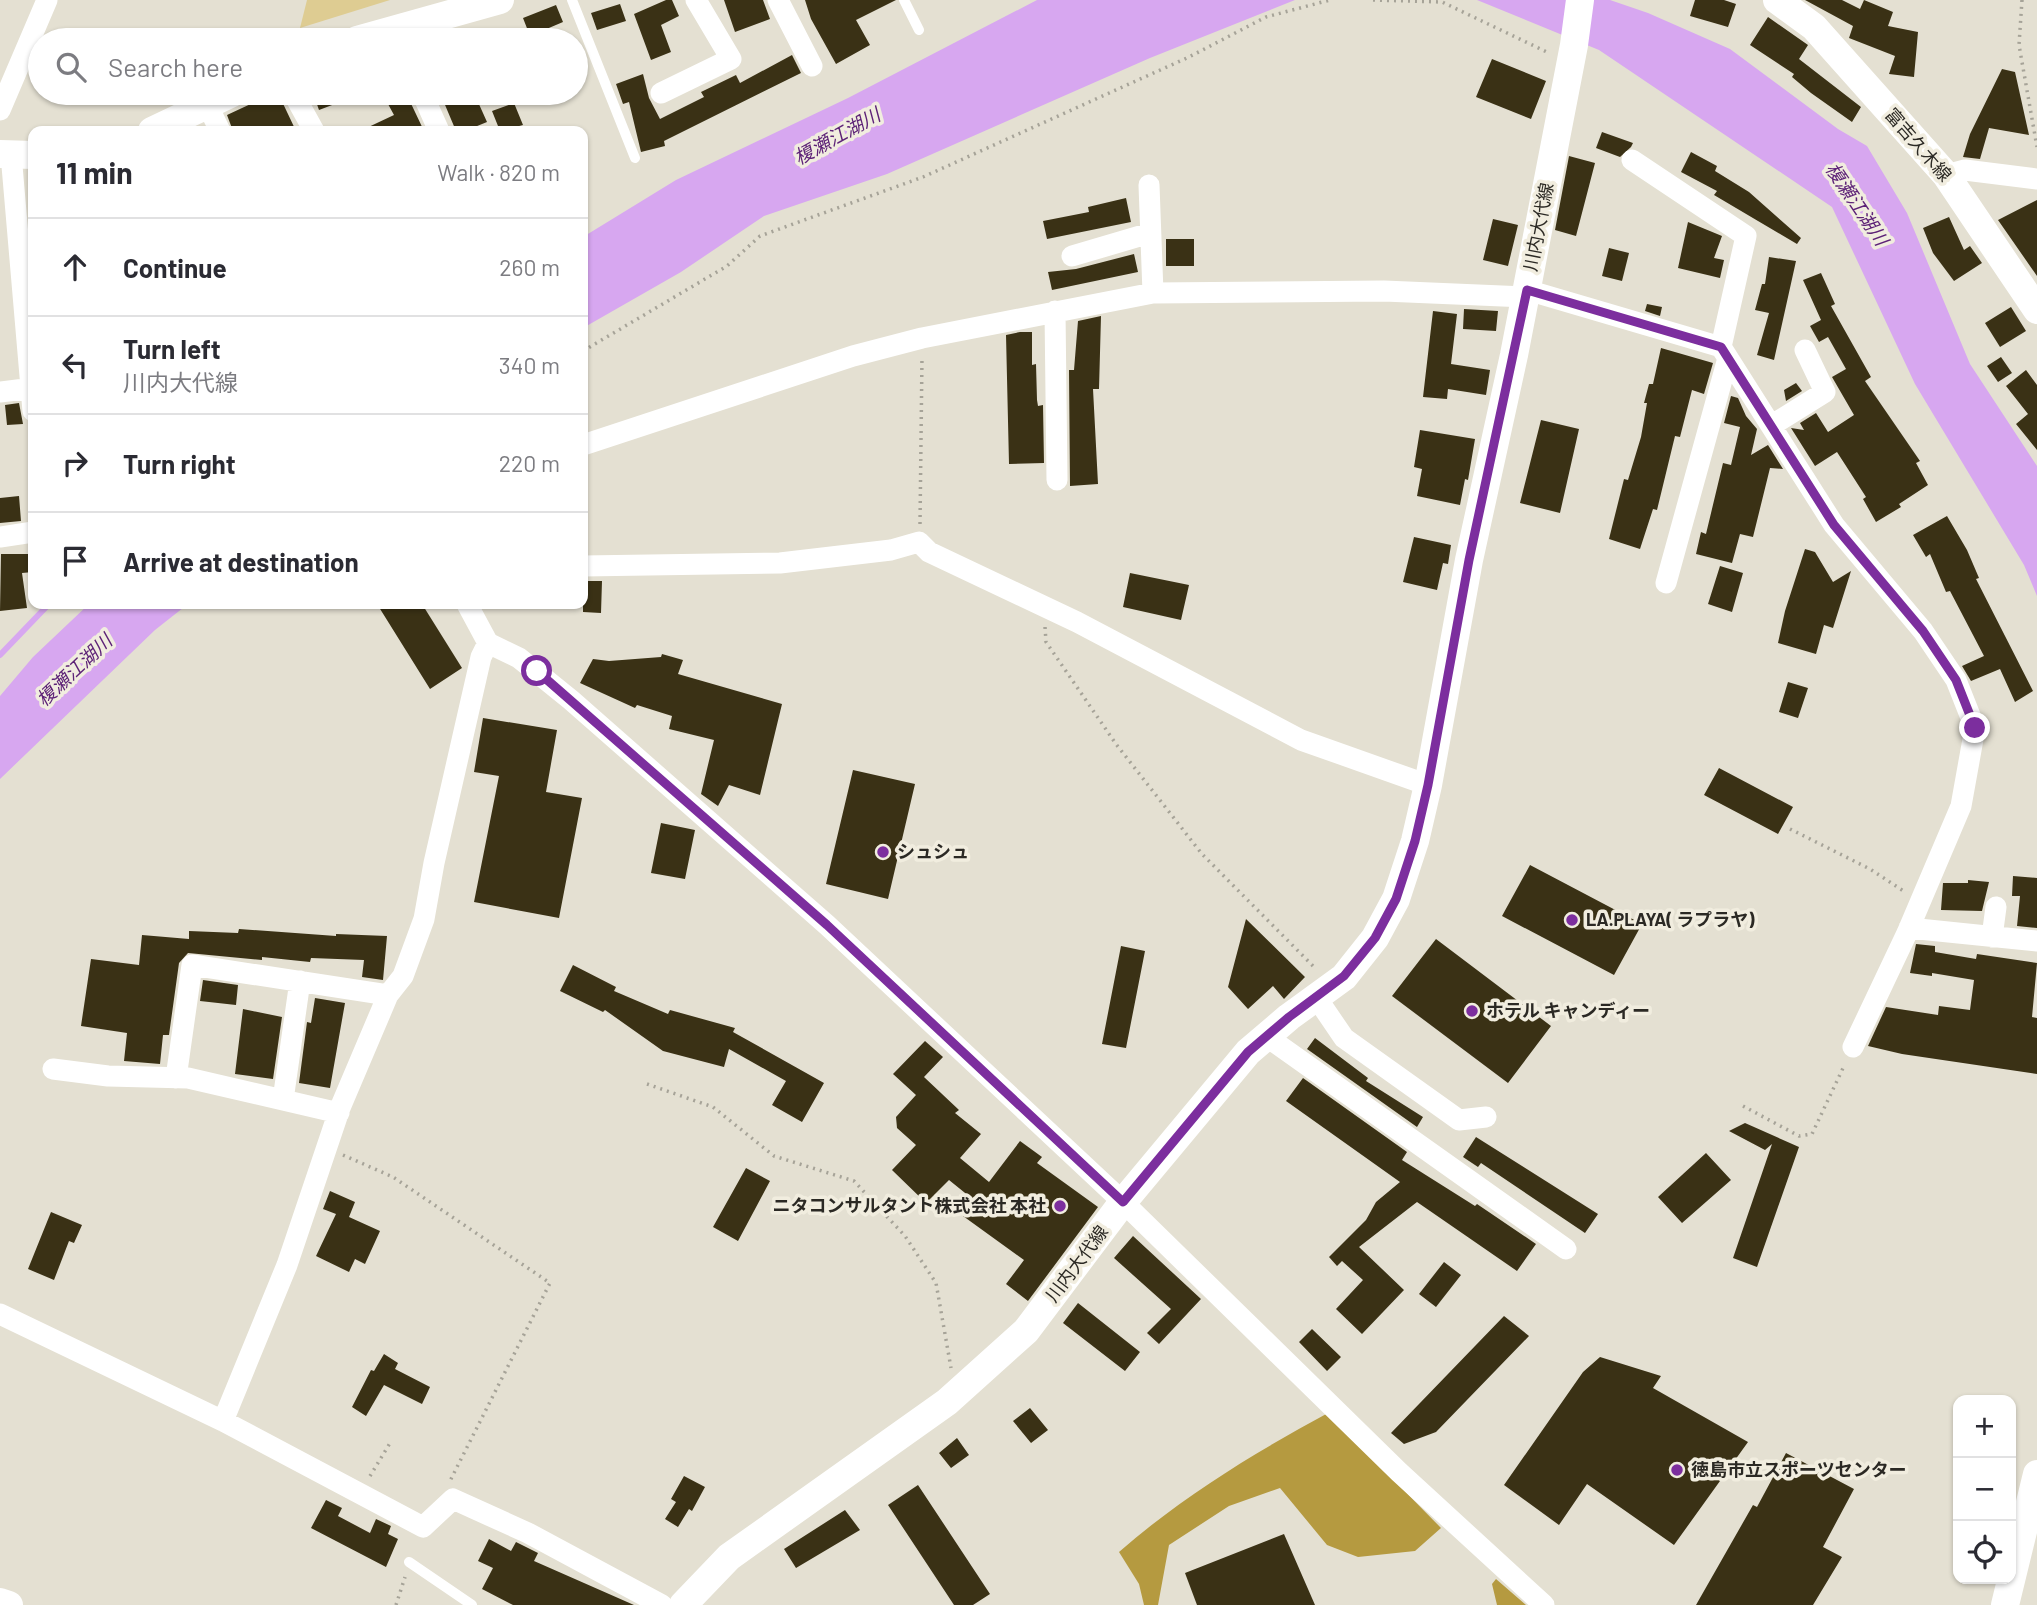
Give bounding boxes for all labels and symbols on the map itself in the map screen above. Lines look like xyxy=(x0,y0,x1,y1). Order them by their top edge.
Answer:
water label: 榎瀬江湖川 xyxy=(790,102,886,169)
street label: 富吉久木線 xyxy=(1881,103,1957,186)
water label: 榎瀬江湖川 xyxy=(1821,158,1895,251)
street label: 川内大代線 xyxy=(1519,181,1557,273)
water label: 榎瀬江湖川 xyxy=(31,627,118,710)
route start xyxy=(521,655,552,686)
route end xyxy=(1959,712,1990,743)
place label: シュシュ xyxy=(897,840,969,862)
marker: シュシュ xyxy=(875,844,891,860)
place label: LA.PLAYA( ラプラヤ) xyxy=(1586,908,1755,930)
marker: LA.PLAYA( ラプラヤ) xyxy=(1564,912,1580,928)
place label: ホテル キャンディー xyxy=(1486,999,1650,1021)
marker: ホテル キャンディー xyxy=(1464,1003,1480,1019)
place label: ニタコンサルタント株式会社 本社 xyxy=(772,1194,1046,1216)
marker: ニタコンサルタント株式会社 本社 xyxy=(1052,1198,1068,1214)
street label: 川内大代線 xyxy=(1040,1221,1112,1306)
place label: 徳島市立スポーツセンター xyxy=(1691,1458,1907,1480)
marker: 徳島市立スポーツセンター xyxy=(1669,1462,1685,1478)

